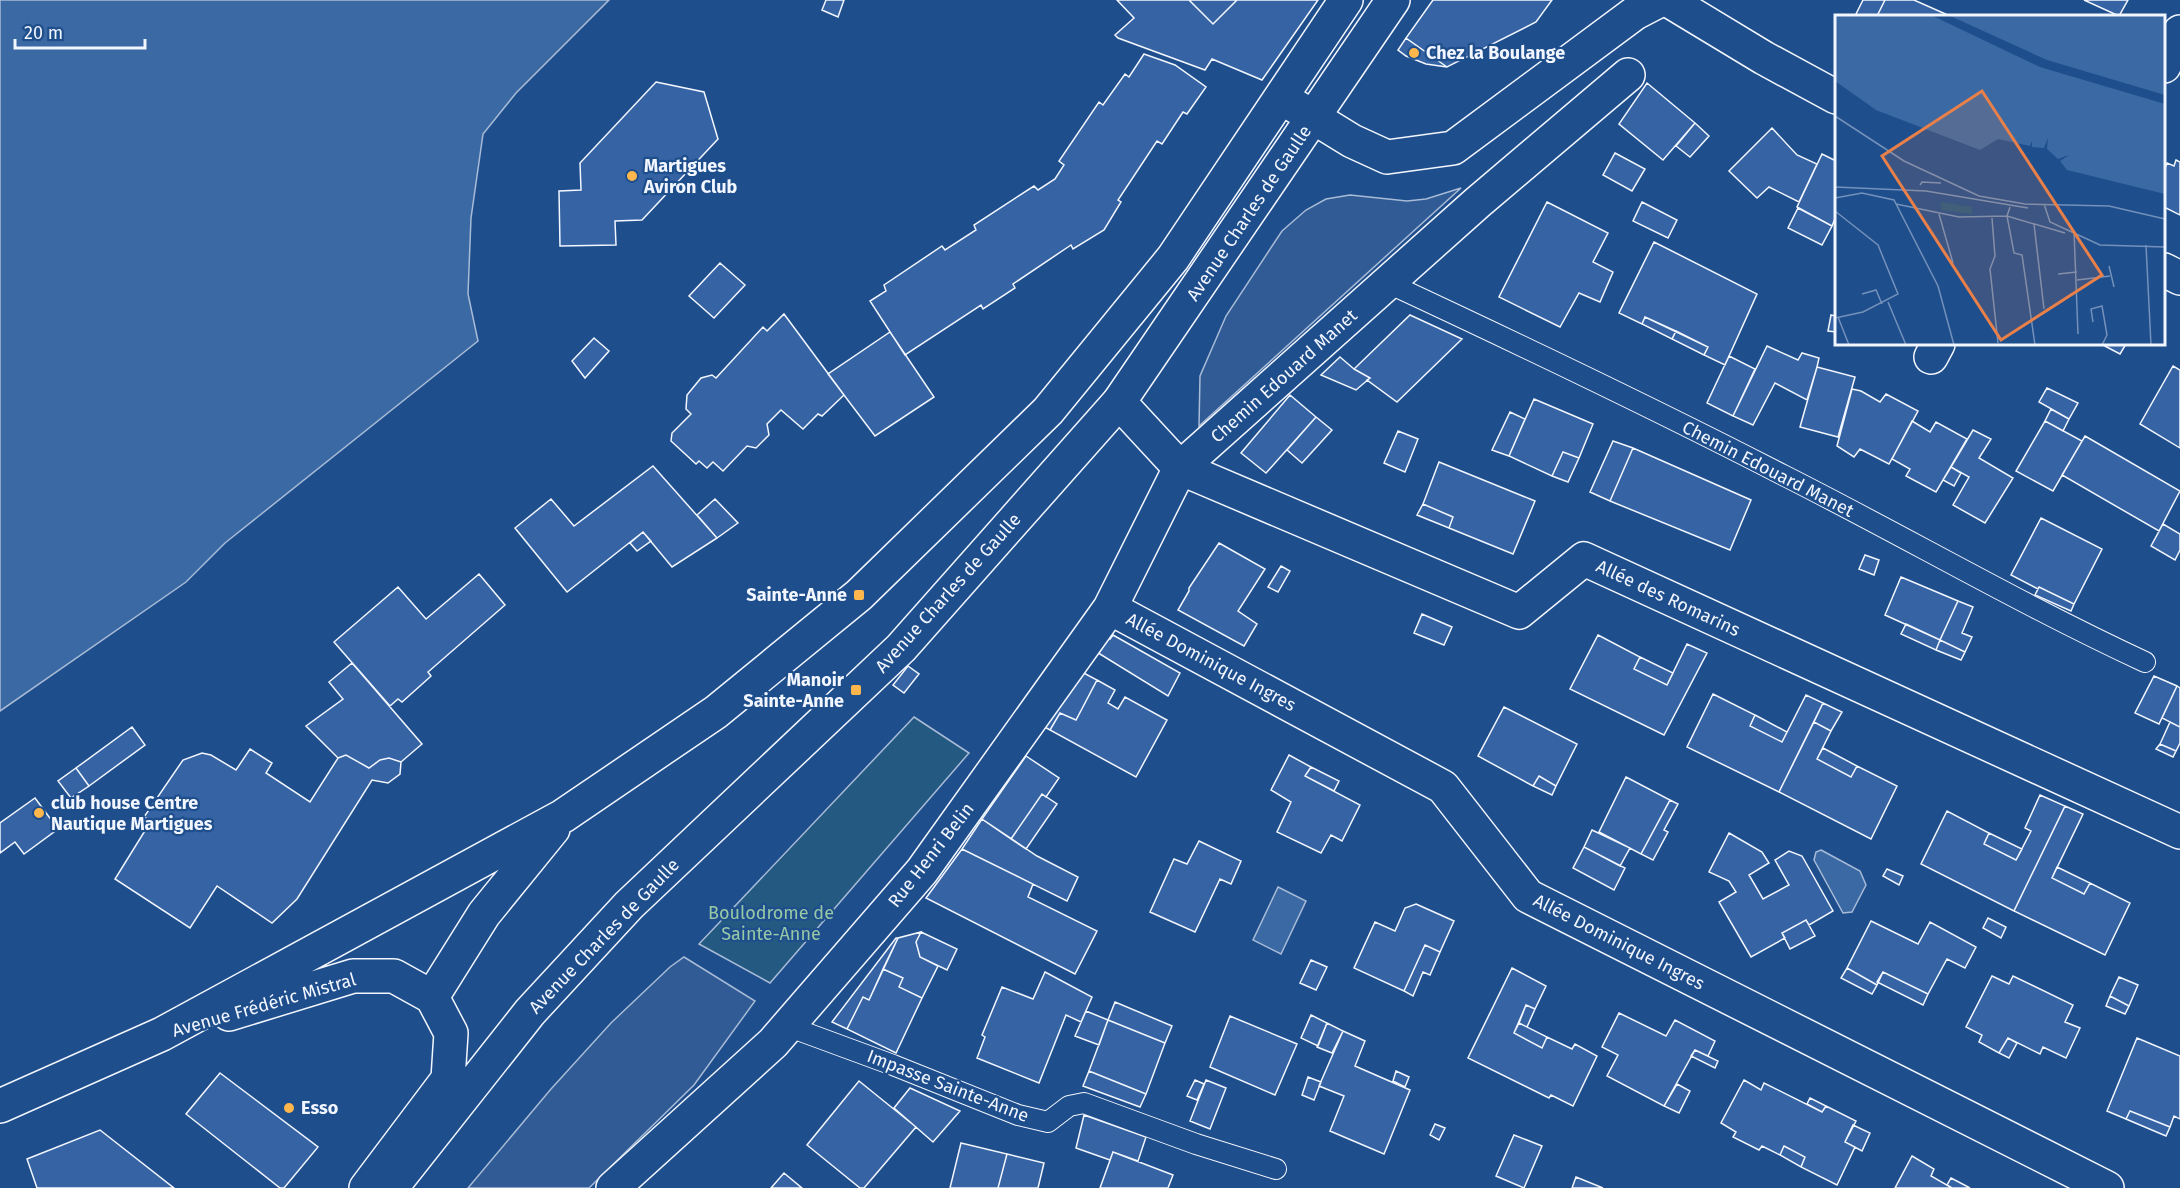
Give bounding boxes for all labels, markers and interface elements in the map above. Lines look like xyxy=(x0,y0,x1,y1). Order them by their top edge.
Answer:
scale bar xyxy=(15,12,146,50)
inset map xyxy=(1835,15,2165,345)
text: 20 m xyxy=(24,22,63,44)
place label: Chez la Boulange xyxy=(1426,42,1565,64)
marker: Chez la Boulange xyxy=(1407,46,1421,60)
street label: Avenue Charles de Gaulle xyxy=(1182,121,1316,305)
place label: Martigues Aviron Club xyxy=(643,155,738,198)
marker: Martigues Aviron Club xyxy=(625,169,639,183)
street label: Chemin Edouard Manet xyxy=(1206,304,1362,448)
street label: Chemin Edouard Manet xyxy=(1679,416,1858,522)
street label: Avenue Charles de Gaulle xyxy=(871,509,1025,677)
street label: Allée des Romarins xyxy=(1593,555,1743,641)
place label: Sainte-Anne xyxy=(746,584,847,606)
marker: Sainte-Anne xyxy=(852,588,866,602)
street label: Allée Dominique Ingres xyxy=(1122,608,1300,716)
place label: Manoir Sainte-Anne xyxy=(743,669,845,712)
marker: Manoir Sainte-Anne xyxy=(849,683,863,697)
place label: club house Centre Nautique Martigues xyxy=(51,792,213,835)
street label: Rue Henri Belin xyxy=(883,798,979,912)
marker: club house Centre Nautique Martigues xyxy=(32,806,46,820)
street label: Avenue Charles de Gaulle xyxy=(524,854,684,1018)
street label: Allée Dominique Ingres xyxy=(1530,889,1708,995)
park label: Boulodrome de Sainte-Anne xyxy=(708,902,834,945)
street label: Avenue Frédéric Mistral xyxy=(170,968,358,1042)
street label: Impasse Sainte-Anne xyxy=(864,1045,1032,1127)
place label: Esso xyxy=(301,1097,338,1119)
marker: Esso xyxy=(282,1101,296,1115)

